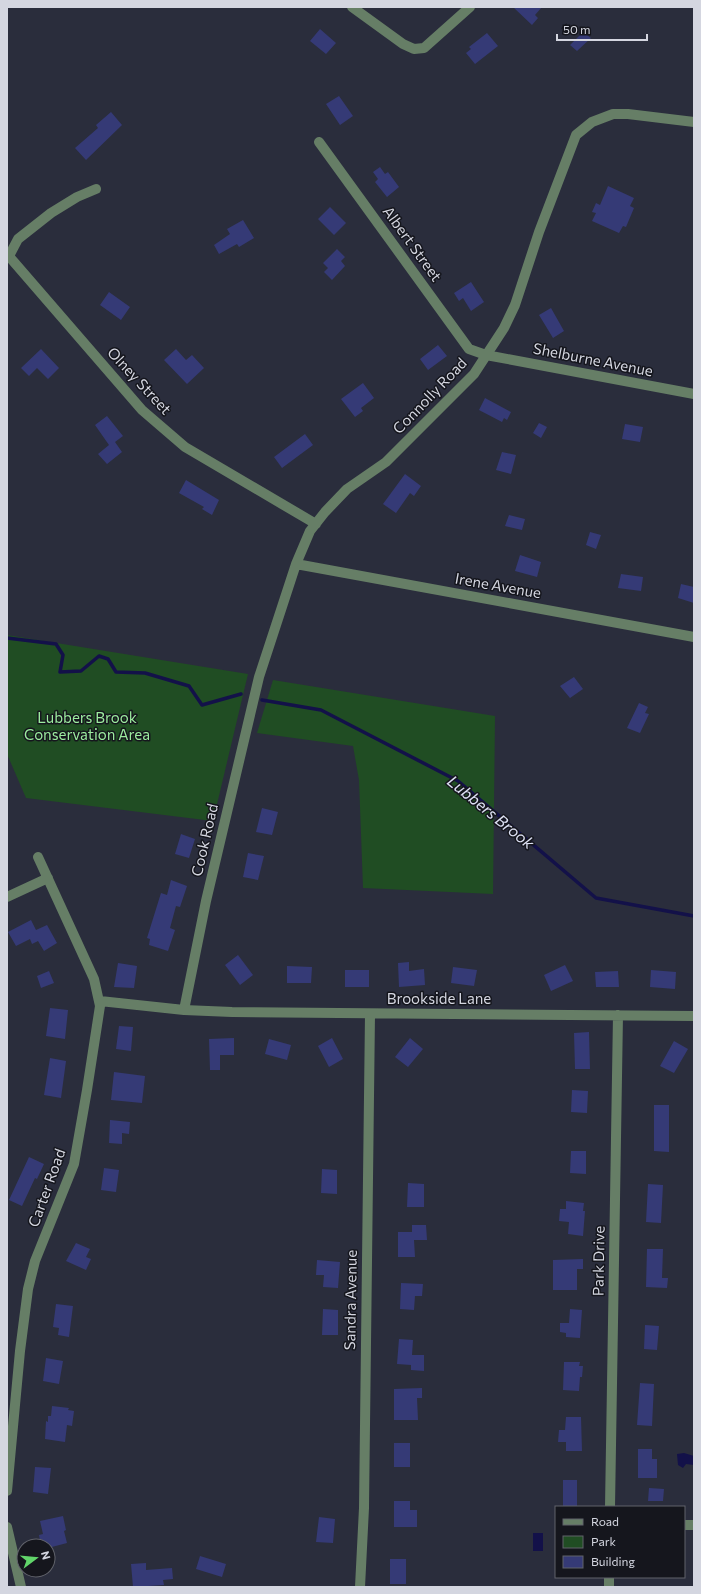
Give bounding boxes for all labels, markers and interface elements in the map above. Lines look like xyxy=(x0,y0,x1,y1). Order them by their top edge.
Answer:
scale bar xyxy=(557,16,647,42)
text: 50 m xyxy=(563,22,591,36)
street label: Albert Street xyxy=(380,202,446,284)
street label: Shelburne Avenue xyxy=(532,339,655,379)
street label: Olney Street xyxy=(104,343,175,418)
street label: Connolly Road xyxy=(389,354,470,437)
street label: Irene Avenue xyxy=(454,569,543,601)
park label: Lubbers Brook Conservation Area xyxy=(24,708,150,743)
water label: Lubbers Brook xyxy=(444,771,539,853)
street label: Cook Road xyxy=(187,802,221,878)
street label: Brookside Lane xyxy=(387,989,491,1007)
street label: Carter Road xyxy=(24,1146,69,1229)
street label: Park Drive xyxy=(588,1226,608,1296)
street label: Sandra Avenue xyxy=(340,1250,360,1350)
legend xyxy=(555,1506,685,1578)
text: Road xyxy=(591,1514,619,1528)
text: Park xyxy=(591,1534,617,1548)
north arrow xyxy=(16,1538,56,1578)
text: N xyxy=(39,1549,53,1561)
text: Building xyxy=(591,1554,635,1568)

